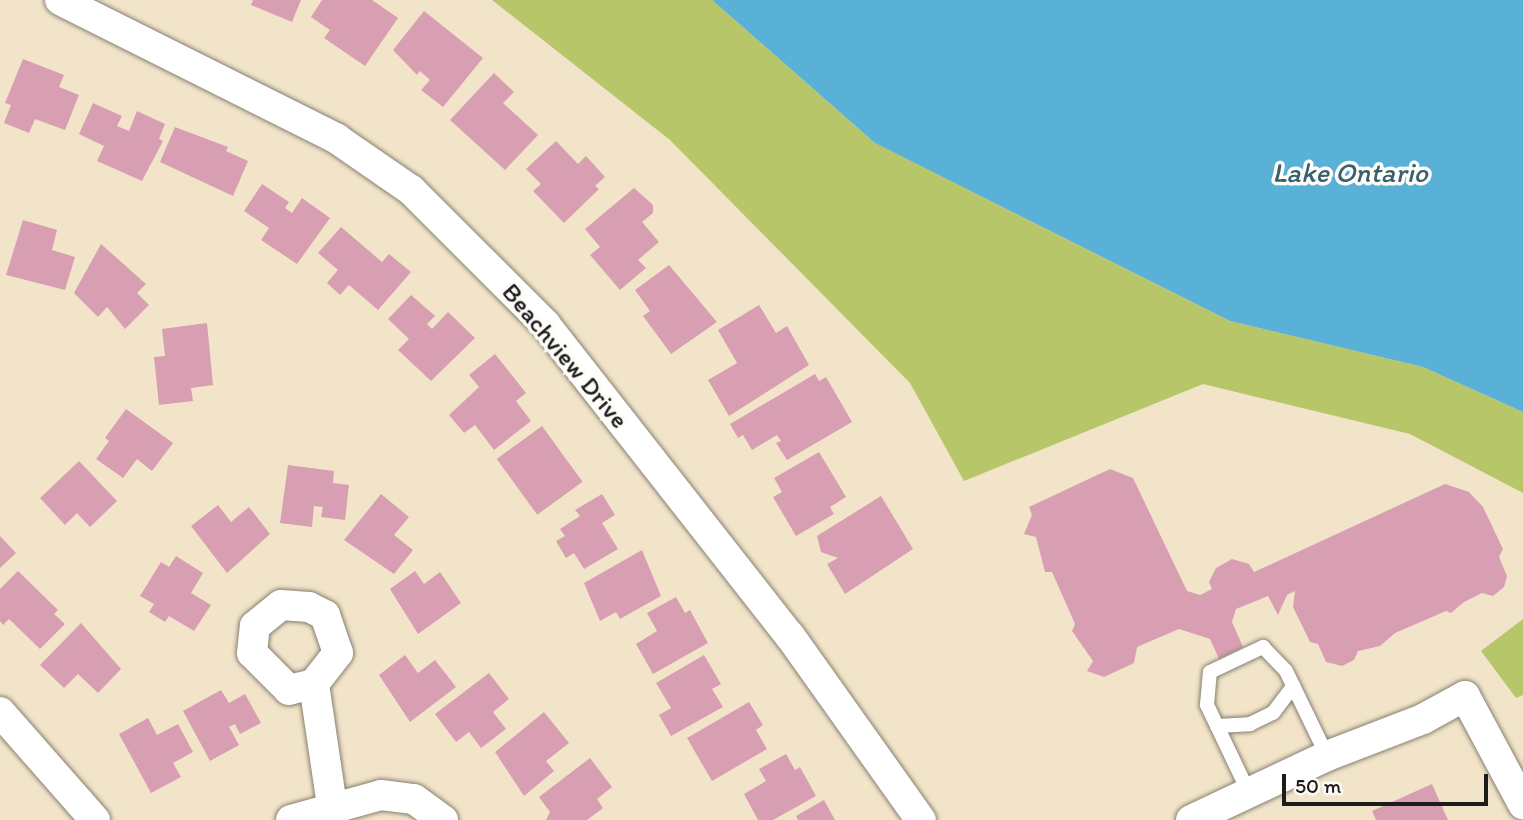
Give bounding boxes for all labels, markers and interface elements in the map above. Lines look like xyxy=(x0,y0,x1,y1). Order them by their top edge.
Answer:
water label: Lake Ontario xyxy=(1272,155,1428,189)
street label: Beachview Drive xyxy=(495,277,635,435)
scale bar xyxy=(1285,760,1492,804)
text: 50 m xyxy=(1295,773,1341,798)

